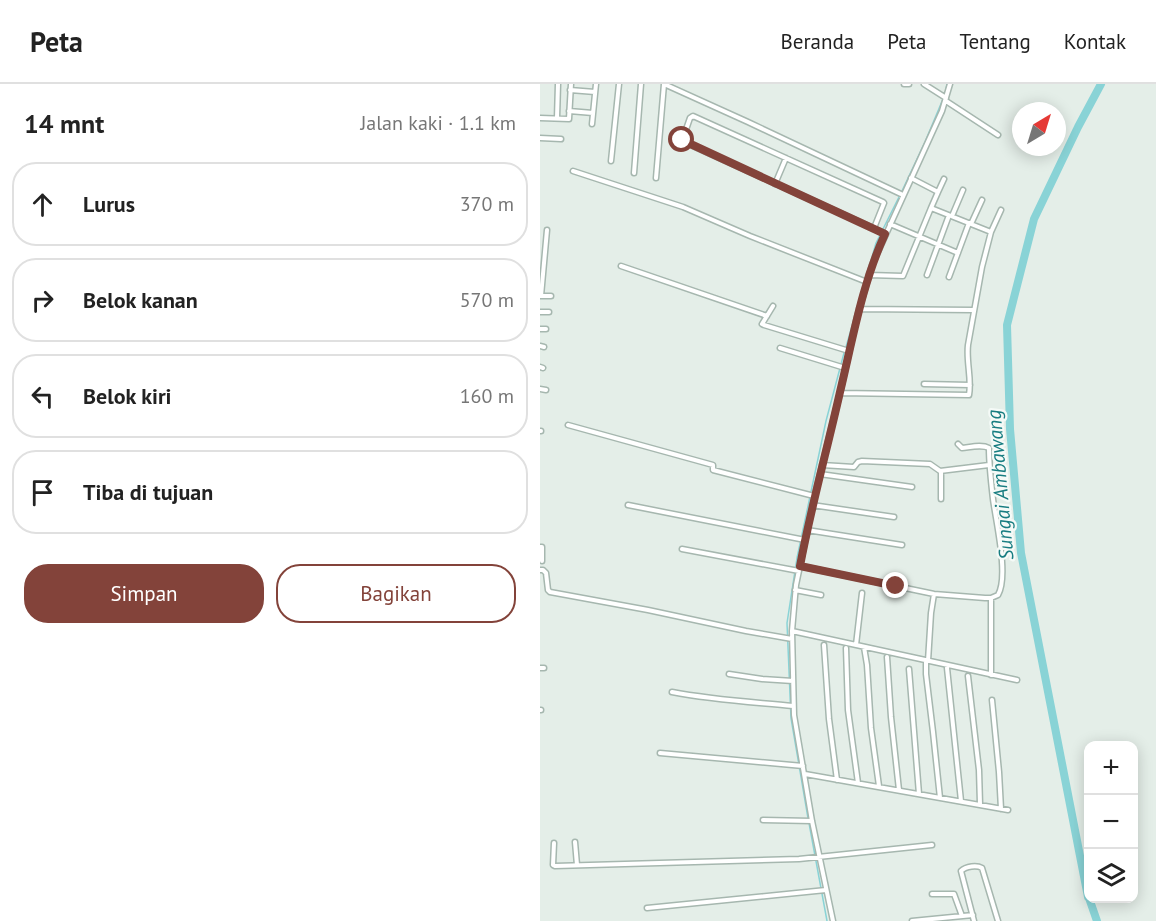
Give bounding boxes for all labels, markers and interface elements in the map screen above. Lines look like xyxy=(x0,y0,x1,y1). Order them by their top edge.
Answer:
text: Peta xyxy=(30,23,83,60)
text: Beranda xyxy=(781,28,854,55)
text: Peta xyxy=(887,28,926,55)
text: Tentang xyxy=(959,28,1031,55)
text: Kontak xyxy=(1064,28,1126,55)
north arrow xyxy=(1012,102,1066,156)
text: 14 mnt xyxy=(24,107,104,140)
text: Jalan kaki · 1.1 km xyxy=(361,110,516,136)
route start xyxy=(668,126,694,152)
icon: ahead xyxy=(26,188,59,221)
text: Lurus xyxy=(83,190,135,218)
text: 370 m xyxy=(460,191,514,217)
icon: right xyxy=(26,284,59,317)
text: Belok kanan xyxy=(83,286,198,314)
text: 570 m xyxy=(460,287,514,313)
icon: left xyxy=(26,380,59,413)
text: Belok kiri xyxy=(83,382,172,410)
text: 160 m xyxy=(460,383,514,409)
water label: Sungai Ambawang xyxy=(980,409,1020,561)
icon: arrive xyxy=(26,476,59,509)
text: Tiba di tujuan xyxy=(83,478,213,506)
button: Simpan xyxy=(24,564,264,623)
button: Bagikan xyxy=(276,564,516,623)
route end xyxy=(882,572,908,598)
map controls xyxy=(1084,741,1138,903)
button: + xyxy=(1084,741,1138,795)
button: − xyxy=(1084,795,1138,849)
button: layers xyxy=(1084,849,1138,903)

